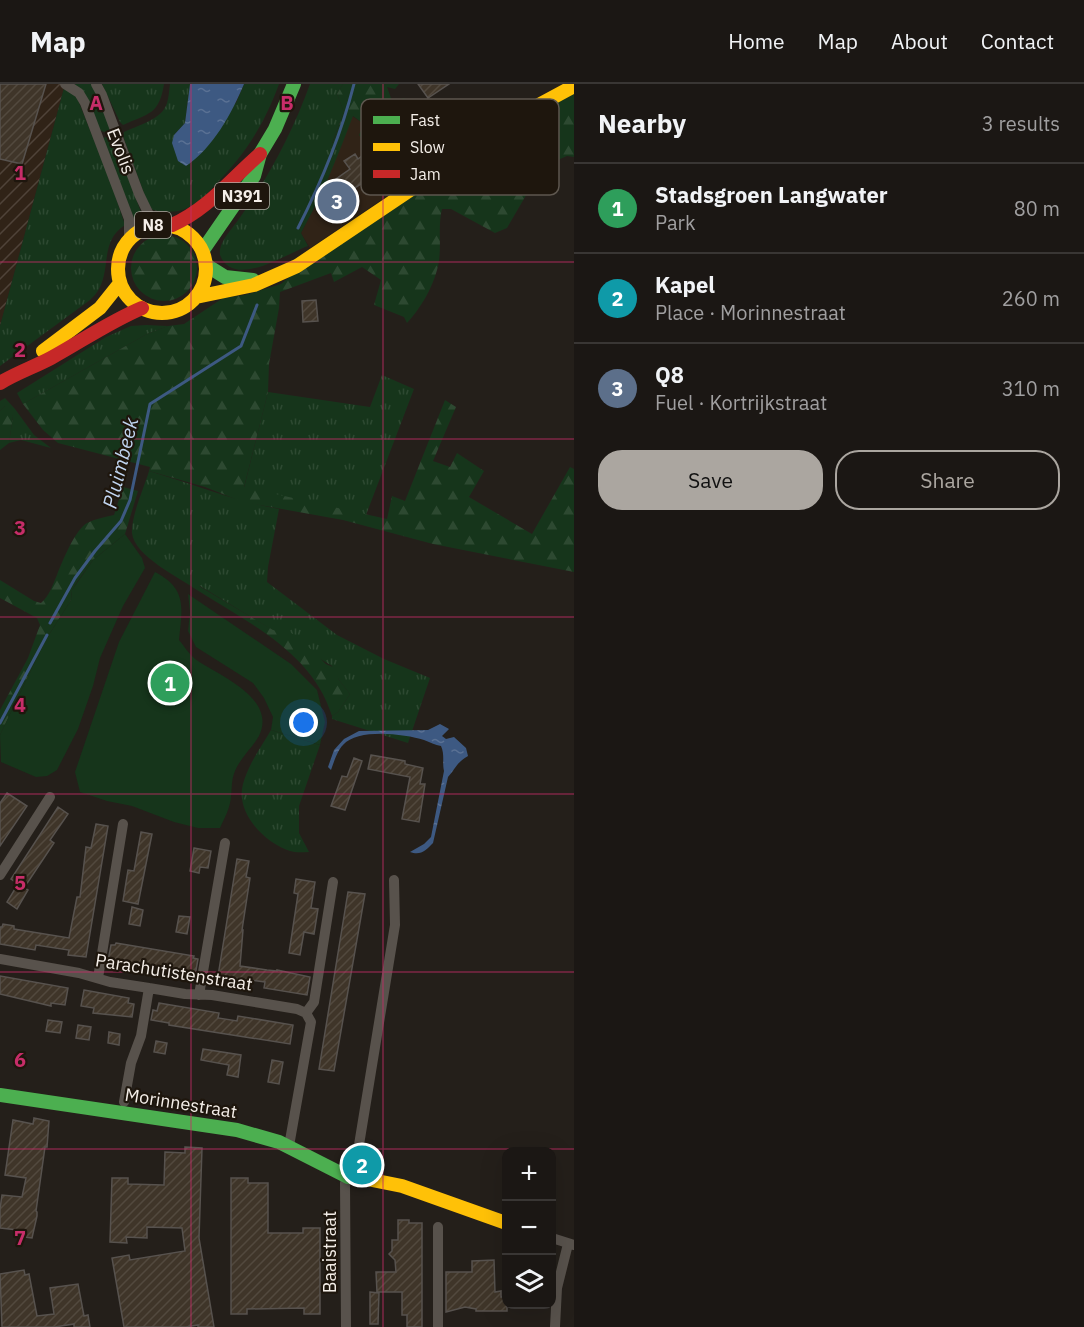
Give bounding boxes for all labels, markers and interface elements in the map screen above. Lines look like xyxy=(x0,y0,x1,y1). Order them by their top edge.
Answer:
text: Map xyxy=(30,23,86,60)
text: Home xyxy=(728,27,785,55)
text: Map xyxy=(818,27,858,55)
text: About xyxy=(891,27,948,55)
text: Contact xyxy=(981,27,1054,55)
text: A xyxy=(89,89,103,116)
text: B xyxy=(280,89,294,116)
legend xyxy=(361,99,559,195)
text: Nearby xyxy=(598,106,686,140)
text: Fast xyxy=(410,110,440,130)
text: 3 results xyxy=(982,110,1060,137)
street label: Evolis xyxy=(102,125,140,177)
text: Slow xyxy=(410,137,445,157)
text: 1 xyxy=(14,159,26,186)
text: Jam xyxy=(410,164,441,184)
pin: 3 xyxy=(318,178,356,224)
text: Stadsgroen Langwater xyxy=(655,180,888,209)
road number: N391 xyxy=(215,183,269,209)
text: 1 xyxy=(612,195,624,222)
text: 80 m xyxy=(1014,195,1060,222)
text: Park xyxy=(655,209,695,236)
road number: N8 xyxy=(135,212,171,238)
text: Kapel xyxy=(655,270,715,299)
text: 2 xyxy=(612,285,624,312)
text: 260 m xyxy=(1002,285,1060,312)
text: Place · Morinnestraat xyxy=(655,299,846,326)
text: 2 xyxy=(14,336,26,363)
text: Q8 xyxy=(655,360,684,389)
text: 3 xyxy=(612,375,624,402)
text: 310 m xyxy=(1002,375,1060,402)
text: Fuel · Kortrijkstraat xyxy=(655,389,827,416)
water label: Pluimbeek xyxy=(96,414,144,511)
button: Save xyxy=(598,450,823,510)
button: Share xyxy=(835,450,1060,510)
text: 3 xyxy=(14,514,26,541)
pin: 1 xyxy=(150,660,190,706)
text: 4 xyxy=(14,691,26,718)
your location xyxy=(289,708,318,737)
text: 5 xyxy=(14,869,26,896)
street label: Parachutistenstraat xyxy=(94,948,254,996)
text: 6 xyxy=(14,1046,26,1073)
street label: Morinnestraat xyxy=(123,1083,239,1123)
pin: 2 xyxy=(342,1142,382,1188)
map controls xyxy=(502,1147,556,1309)
button: + xyxy=(502,1147,556,1201)
button: − xyxy=(502,1201,556,1255)
street label: Baaistraat xyxy=(318,1211,341,1293)
text: 7 xyxy=(14,1224,26,1251)
button: layers xyxy=(502,1255,556,1309)

